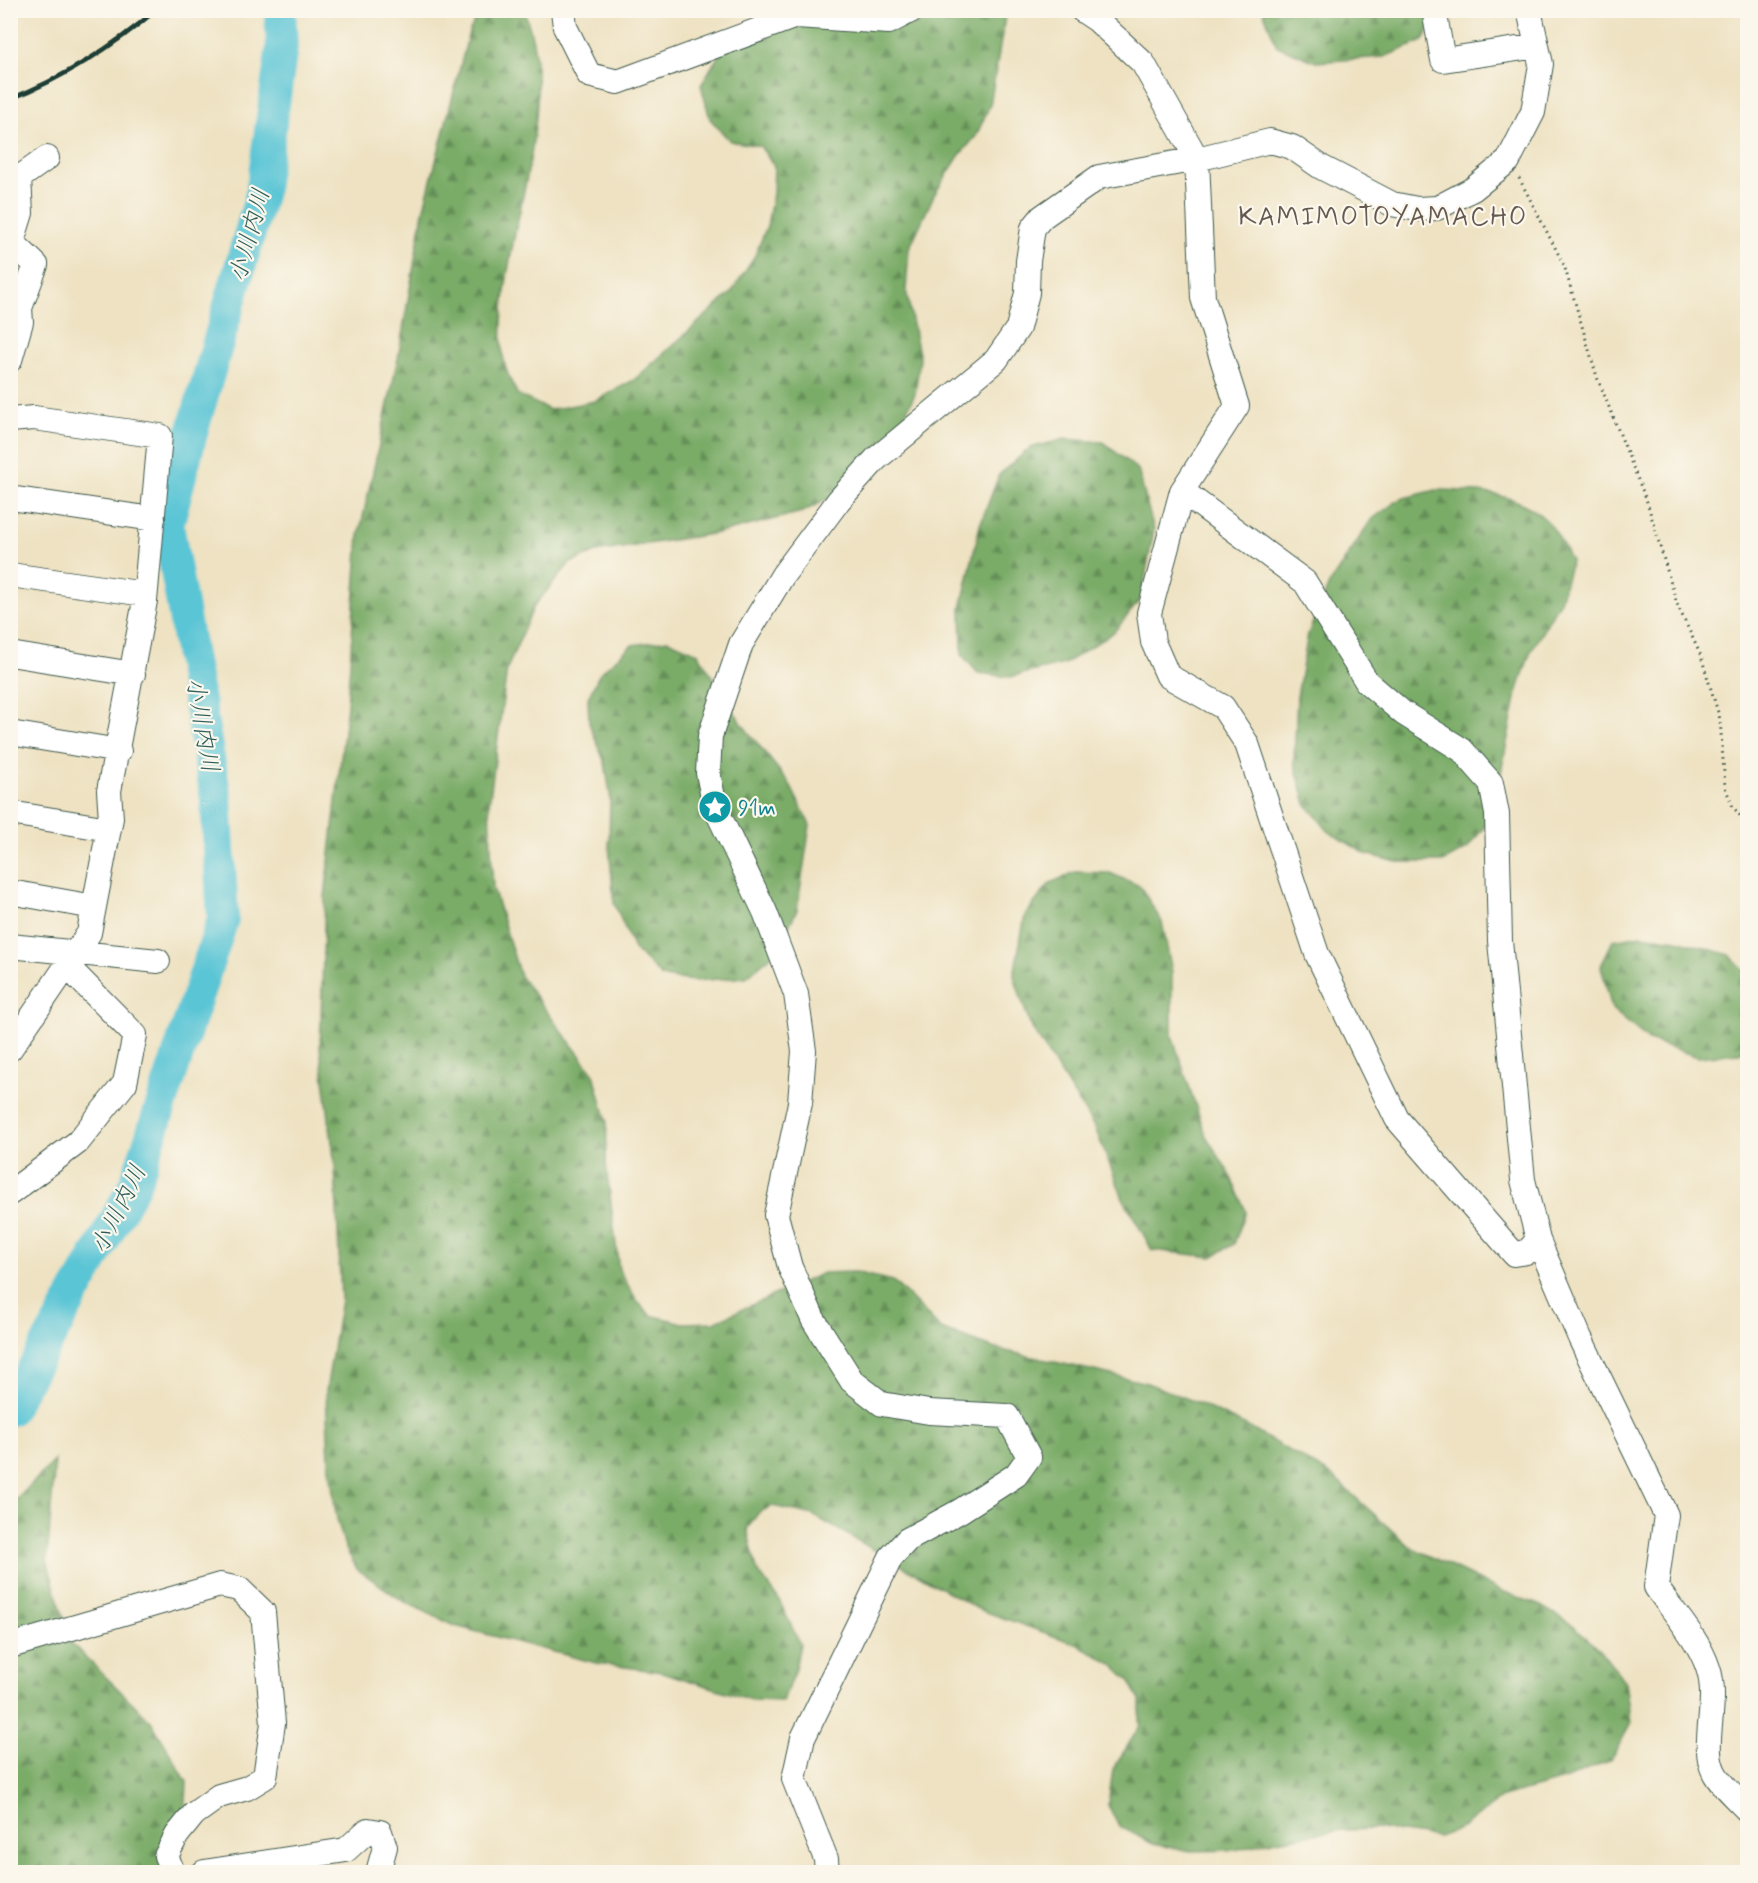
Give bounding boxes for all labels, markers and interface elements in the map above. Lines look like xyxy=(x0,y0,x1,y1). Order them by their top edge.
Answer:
water label: 小川内川 xyxy=(223,185,278,286)
district label: KAMIMOTOYAMACHO xyxy=(1238,201,1528,235)
water label: 小川内川 xyxy=(178,675,225,775)
place icon: 91m xyxy=(697,789,733,825)
place label: 91m xyxy=(738,795,776,823)
water label: 小川内川 xyxy=(84,1160,154,1260)

